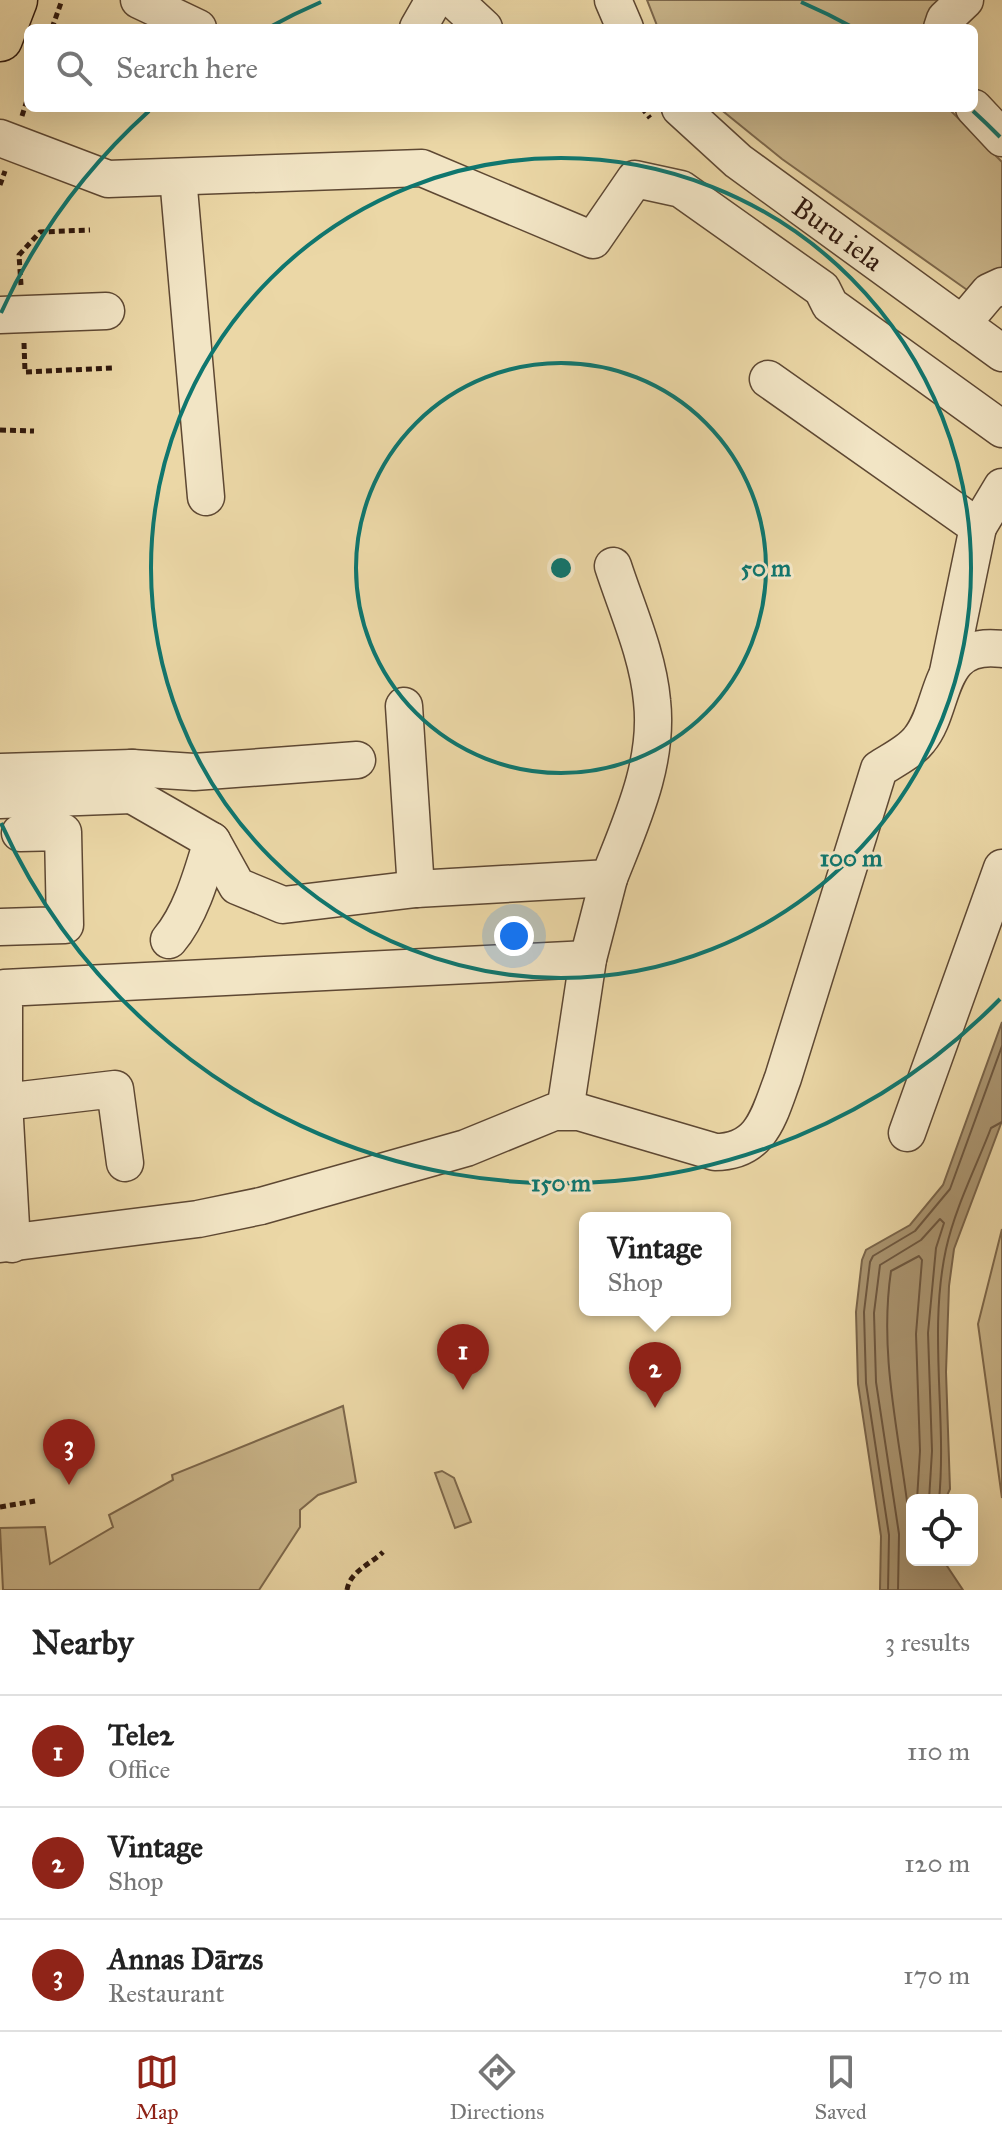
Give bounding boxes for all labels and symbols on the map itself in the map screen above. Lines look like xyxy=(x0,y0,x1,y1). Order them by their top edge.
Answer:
street label: Buru iela xyxy=(786,189,890,278)
text: 50 m xyxy=(741,553,792,583)
centre of rings xyxy=(547,554,575,582)
text: 100 m xyxy=(820,843,883,873)
your location xyxy=(494,916,534,956)
text: 150 m xyxy=(531,1168,592,1198)
pin: 1 xyxy=(437,1324,489,1390)
pin: 2 xyxy=(629,1342,681,1408)
pin: 3 xyxy=(43,1419,95,1485)

